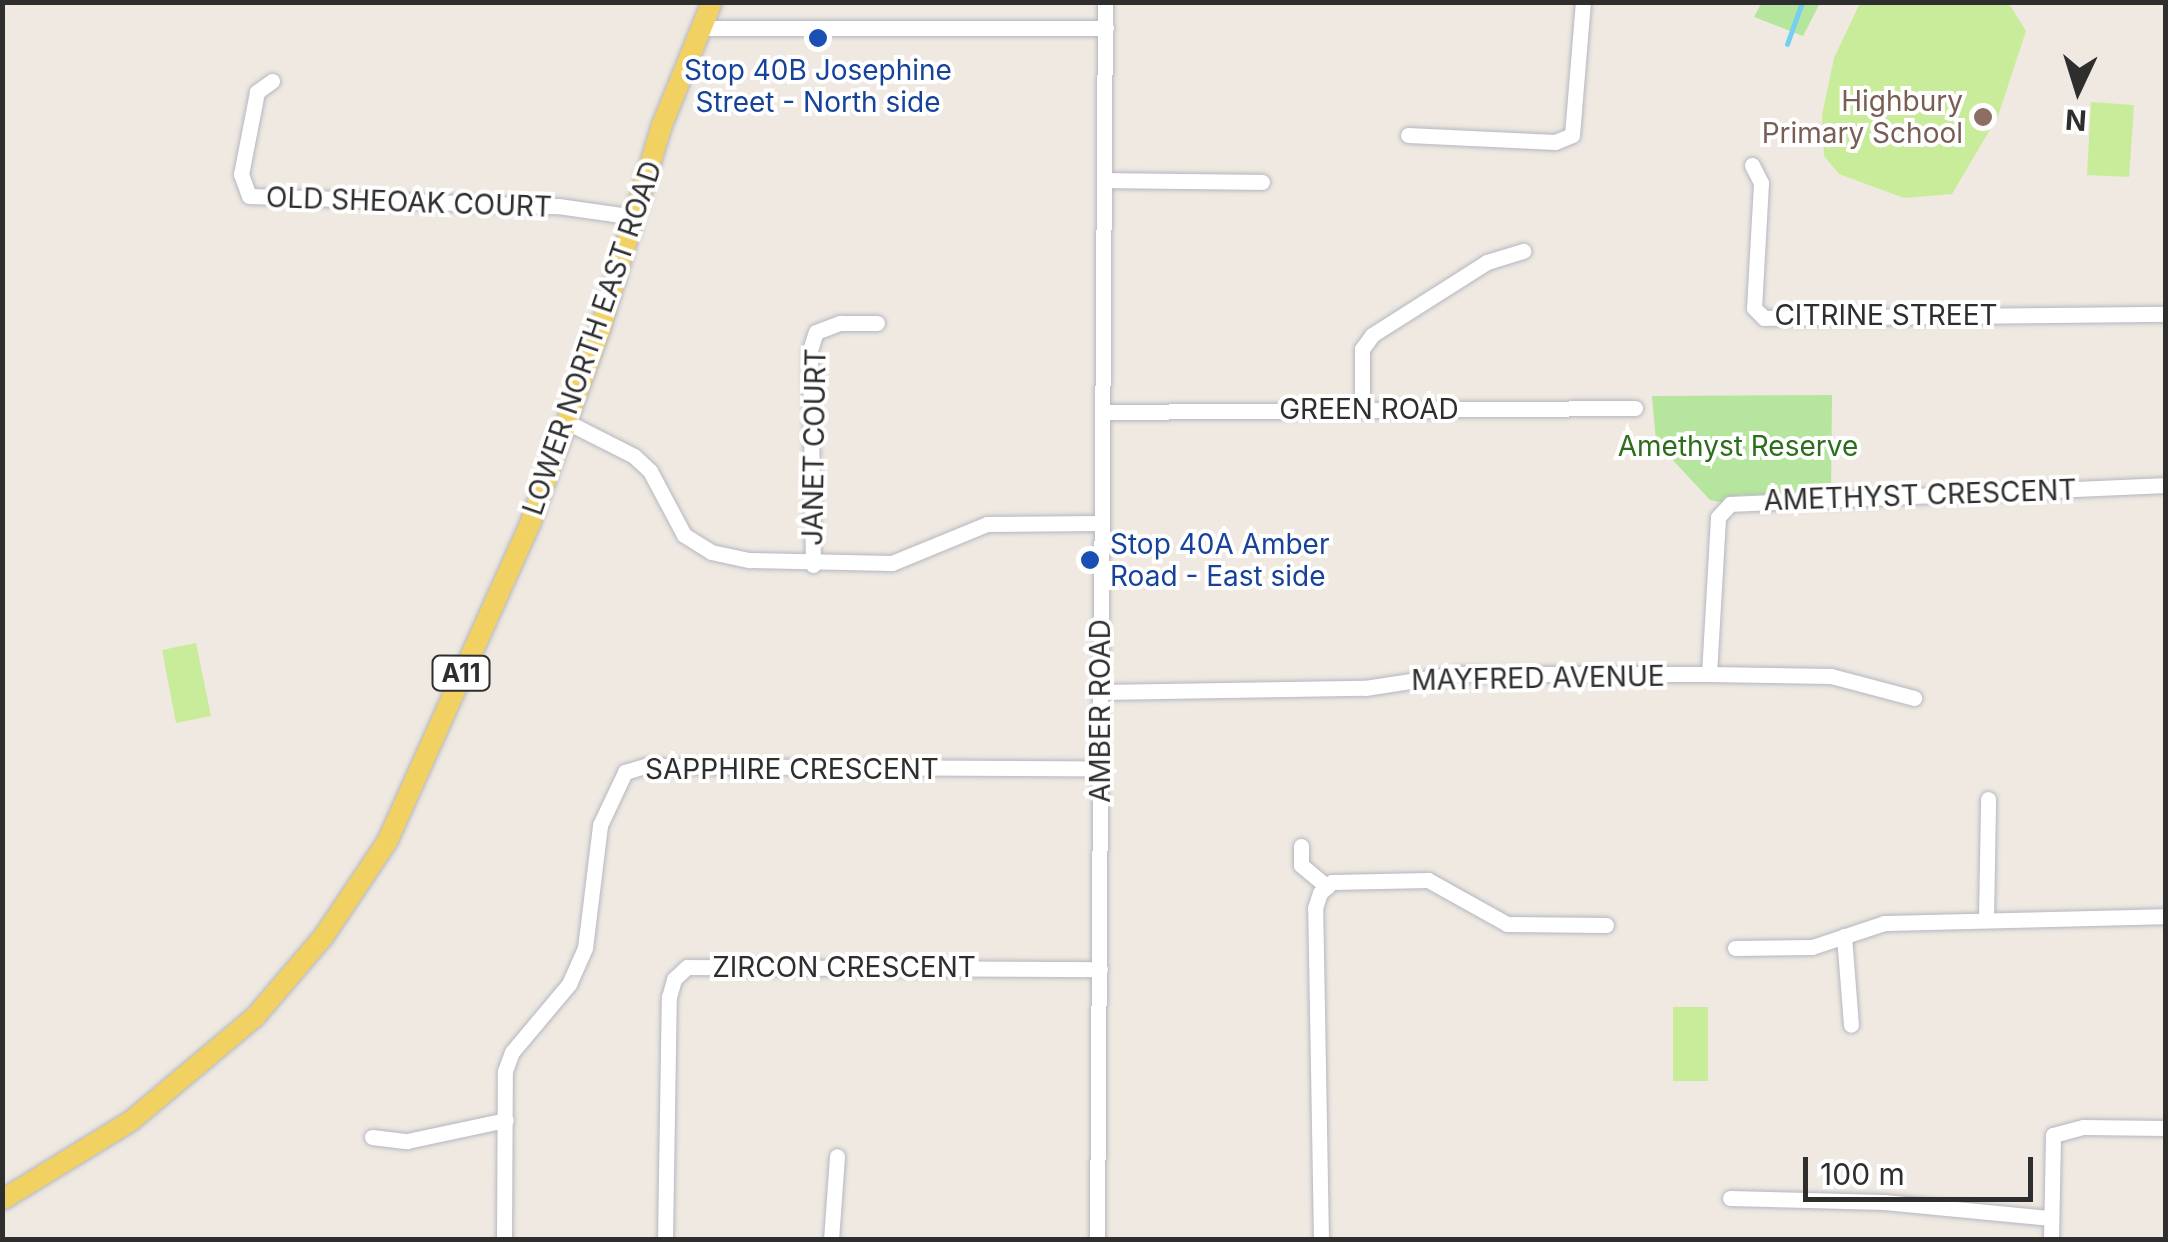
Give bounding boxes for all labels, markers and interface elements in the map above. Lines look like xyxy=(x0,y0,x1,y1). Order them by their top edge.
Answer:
marker: Stop 40B Josephine Street - North side xyxy=(807,27,829,49)
north arrow xyxy=(2028,40,2128,140)
place label: Stop 40B Josephine Street - North side xyxy=(684,53,952,119)
place label: Highbury Primary School xyxy=(1762,84,1963,150)
text: N xyxy=(2064,102,2088,138)
marker: Highbury Primary School xyxy=(1972,106,1994,128)
street label: LOWER NORTH EAST ROAD xyxy=(516,157,668,519)
street label: OLD SHEOAK COURT xyxy=(265,180,553,224)
street label: CITRINE STREET xyxy=(1774,298,1998,332)
street label: JANET COURT xyxy=(795,348,833,546)
street label: GREEN ROAD xyxy=(1279,392,1459,426)
park label: Amethyst Reserve xyxy=(1618,429,1858,463)
street label: AMETHYST CRESCENT xyxy=(1763,473,2077,517)
place label: Stop 40A Amber Road - East side xyxy=(1110,527,1329,593)
marker: Stop 40A Amber Road - East side xyxy=(1079,549,1101,571)
street label: AMBER ROAD xyxy=(1083,619,1117,803)
road number: A11 xyxy=(431,653,491,693)
street label: MAYFRED AVENUE xyxy=(1411,659,1665,697)
street label: SAPPHIRE CRESCENT xyxy=(645,752,939,786)
street label: ZIRCON CRESCENT xyxy=(712,950,976,984)
scale bar xyxy=(1808,1137,2038,1199)
text: 100 m xyxy=(1820,1156,1905,1192)

